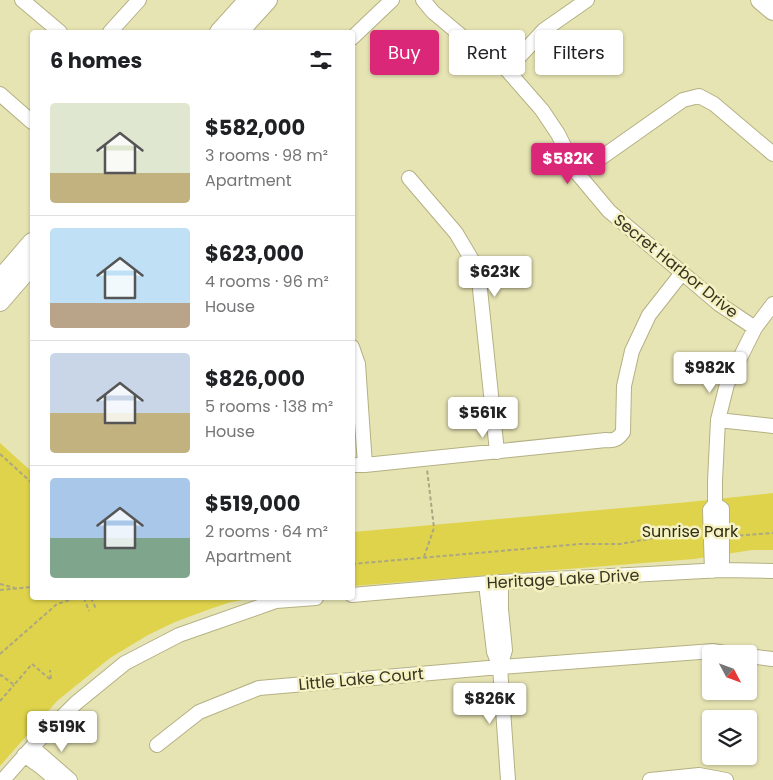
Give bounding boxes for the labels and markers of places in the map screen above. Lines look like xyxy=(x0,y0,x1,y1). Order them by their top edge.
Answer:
pin: $582K xyxy=(533,142,603,185)
pin: $623K xyxy=(460,256,530,298)
pin: $982K xyxy=(675,352,745,394)
pin: $561K xyxy=(448,396,518,439)
pin: $826K xyxy=(455,682,525,725)
pin: $519K xyxy=(27,710,97,753)

